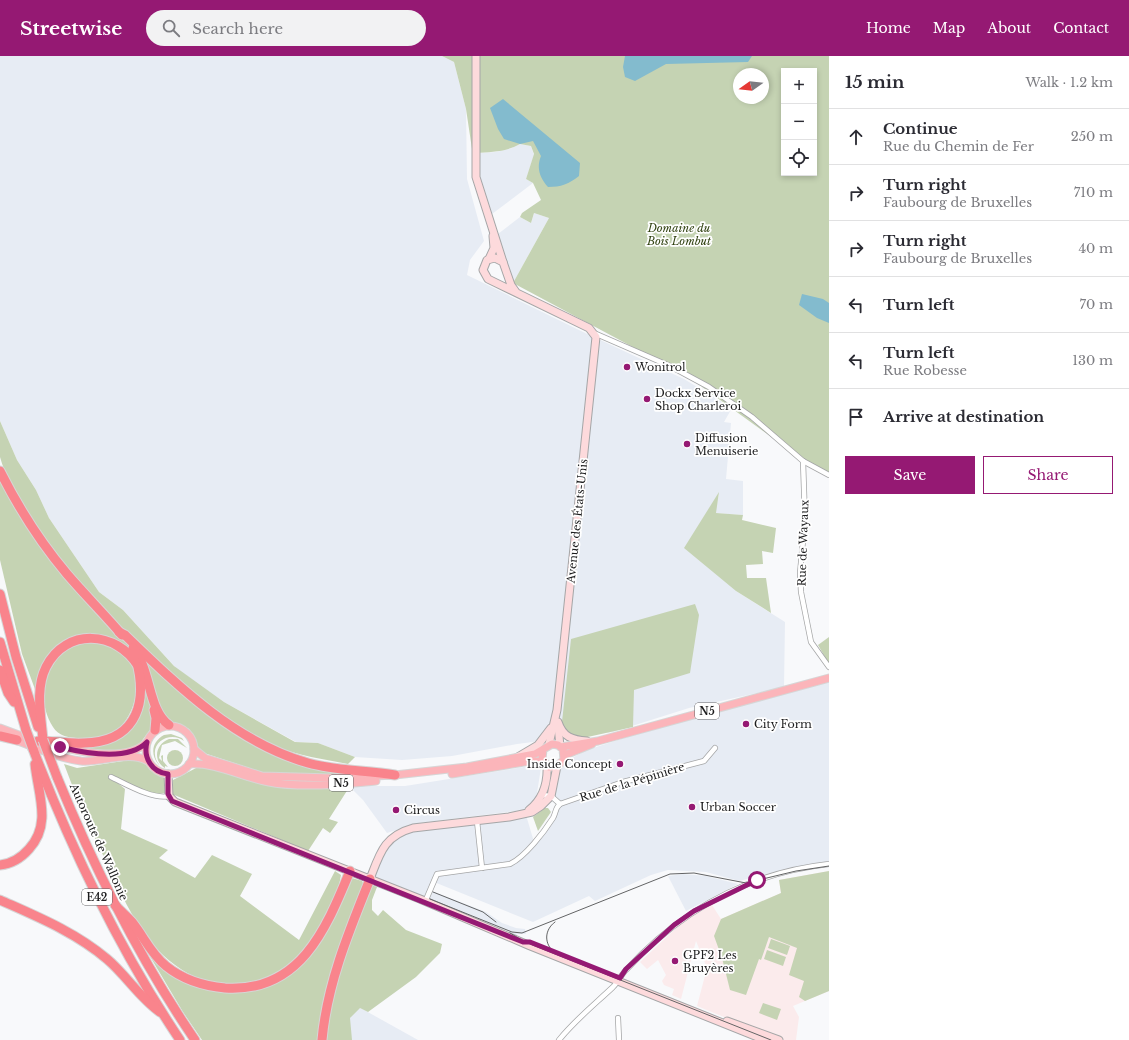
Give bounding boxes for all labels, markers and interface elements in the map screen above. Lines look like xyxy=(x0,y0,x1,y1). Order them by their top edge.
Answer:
search box xyxy=(146,10,426,46)
text: Streetwise xyxy=(20,17,122,40)
icon: search xyxy=(160,17,182,39)
text: Search here xyxy=(192,19,283,38)
text: Home xyxy=(866,19,911,37)
text: Map xyxy=(933,19,965,37)
text: About xyxy=(987,19,1031,37)
text: Contact xyxy=(1053,19,1109,37)
north arrow xyxy=(733,68,769,104)
map controls xyxy=(781,68,817,176)
button: + xyxy=(781,68,817,104)
text: 15 min xyxy=(845,72,904,93)
text: Walk · 1.2 km xyxy=(1025,74,1113,91)
button: − xyxy=(781,104,817,140)
text: Continue xyxy=(883,119,958,138)
icon: ahead xyxy=(845,126,867,148)
text: 250 m xyxy=(1071,128,1113,145)
text: Rue du Chemin de Fer xyxy=(883,138,1034,155)
button: locate xyxy=(781,140,817,176)
text: Turn right xyxy=(883,175,966,194)
icon: right xyxy=(845,182,867,204)
text: 710 m xyxy=(1074,184,1113,201)
text: Faubourg de Bruxelles xyxy=(883,194,1032,211)
park label: Domaine du Bois Lombut xyxy=(646,221,711,248)
text: Turn right xyxy=(883,231,966,250)
icon: right xyxy=(845,238,867,260)
text: 40 m xyxy=(1078,240,1113,257)
text: Faubourg de Bruxelles xyxy=(883,250,1032,267)
icon: left xyxy=(845,294,867,316)
text: Turn left xyxy=(883,295,954,314)
text: 70 m xyxy=(1080,296,1113,313)
text: Turn left xyxy=(883,343,954,362)
icon: left xyxy=(845,350,867,372)
text: 130 m xyxy=(1072,352,1113,369)
place label: Wonitrol xyxy=(634,360,686,374)
marker: Wonitrol xyxy=(622,362,632,372)
text: Rue Robesse xyxy=(883,362,967,379)
place label: Dockx Service Shop Charleroi xyxy=(655,386,741,413)
marker: Dockx Service Shop Charleroi xyxy=(642,394,652,404)
icon: arrive xyxy=(845,406,867,428)
text: Arrive at destination xyxy=(883,407,1044,426)
place label: Diffusion Menuiserie xyxy=(695,431,758,458)
marker: Diffusion Menuiserie xyxy=(682,439,692,449)
button: Save xyxy=(845,456,975,494)
button: Share xyxy=(983,456,1113,494)
street label: Avenue des États-Unis xyxy=(563,458,590,585)
street label: Rue de Wayaux xyxy=(794,499,812,587)
road number: N5 xyxy=(695,703,719,719)
place label: City Form xyxy=(754,717,812,731)
marker: City Form xyxy=(741,719,751,729)
route end xyxy=(51,738,69,756)
place label: Inside Concept xyxy=(527,757,613,771)
street label: Rue de la Pépinière xyxy=(578,759,686,805)
marker: Inside Concept xyxy=(615,759,625,769)
road number: N5 xyxy=(329,775,353,791)
street label: Autoroute de Wallonie xyxy=(66,780,131,903)
place label: Urban Soccer xyxy=(700,800,777,814)
marker: Urban Soccer xyxy=(687,802,697,812)
place label: Circus xyxy=(404,803,440,817)
marker: Circus xyxy=(391,805,401,815)
route start xyxy=(748,871,766,889)
road number: E42 xyxy=(82,889,112,905)
place label: GPF2 Les Bruyères xyxy=(683,948,737,975)
marker: GPF2 Les Bruyères xyxy=(670,956,680,966)

